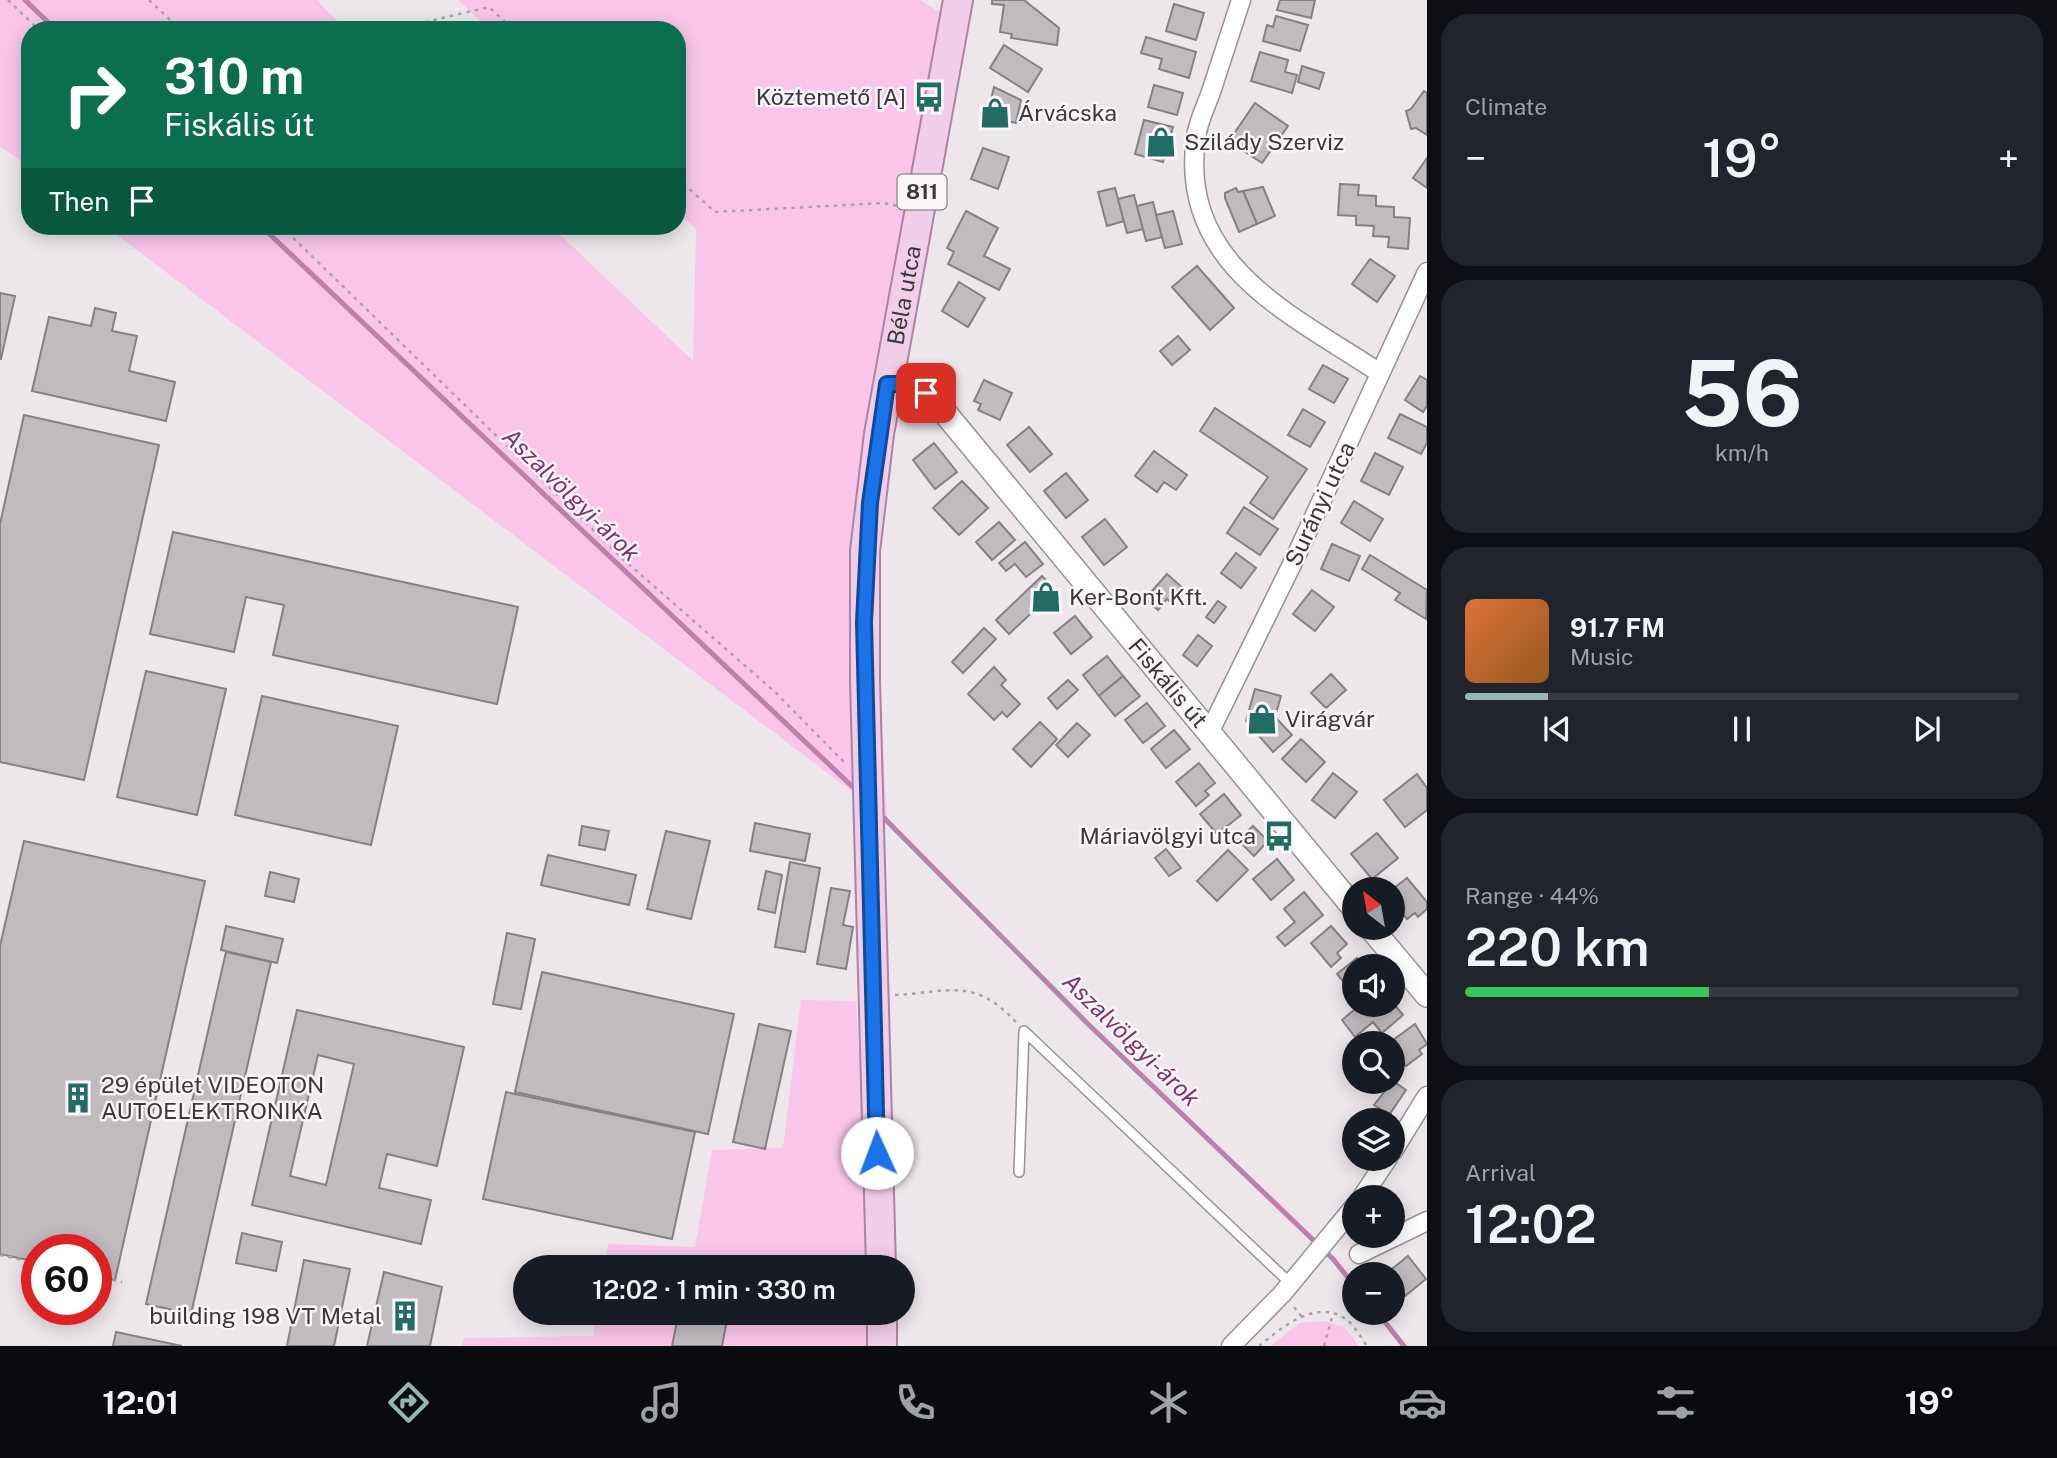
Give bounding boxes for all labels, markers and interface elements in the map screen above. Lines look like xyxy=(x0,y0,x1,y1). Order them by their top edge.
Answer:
text: 310 m xyxy=(164,47,304,105)
icon: right xyxy=(49,49,140,140)
bus stop icon: Köztemető [A] xyxy=(912,80,946,114)
place label: Köztemető [A] xyxy=(756,83,906,110)
text: Climate xyxy=(1465,93,1547,120)
shop icon: Árvácska xyxy=(978,96,1012,130)
place label: Árvácska xyxy=(1018,99,1117,126)
text: Fiskális út xyxy=(164,106,315,143)
shop icon: Szilády Szerviz xyxy=(1144,125,1178,159)
place label: Szilády Szerviz xyxy=(1184,128,1344,155)
text: 19° xyxy=(1702,128,1782,189)
text: − xyxy=(1465,136,1486,181)
text: + xyxy=(1998,136,2019,181)
road number: 811 xyxy=(898,174,946,210)
icon: arrive xyxy=(123,182,161,220)
text: Then xyxy=(49,186,109,217)
street label: Béla utca xyxy=(881,243,926,347)
text: 56 xyxy=(1681,340,1803,446)
pin xyxy=(896,363,956,423)
icon: arrive xyxy=(907,374,945,412)
water label: Aszalvölgyi-árok xyxy=(497,422,646,567)
street label: Surányi utca xyxy=(1279,437,1360,570)
text: km/h xyxy=(1715,439,1769,466)
shop icon: Ker-Bont Kft. xyxy=(1029,580,1063,614)
place label: Ker-Bont Kft. xyxy=(1069,583,1207,610)
text: 91.7 FM xyxy=(1570,612,1665,643)
street label: Fiskális út xyxy=(1123,633,1214,733)
text: Music xyxy=(1570,643,1634,670)
shop icon: Virágvár xyxy=(1245,702,1279,736)
place label: Virágvár xyxy=(1285,705,1375,732)
icon: previous xyxy=(1538,710,1576,748)
icon: pause xyxy=(1723,710,1761,748)
icon: next xyxy=(1908,710,1946,748)
bus stop icon: Máriavölgyi utca xyxy=(1262,819,1296,853)
place label: Máriavölgyi utca xyxy=(1079,822,1256,849)
north arrow xyxy=(1342,877,1405,940)
map controls xyxy=(1342,877,1405,1325)
text: Range · 44% xyxy=(1465,882,1599,909)
text: 220 km xyxy=(1465,917,1650,978)
button: sound xyxy=(1342,954,1405,1017)
water label: Aszalvölgyi-árok xyxy=(1057,967,1206,1112)
button: search xyxy=(1342,1031,1405,1094)
place label: 29 épület VIDEOTON AUTOELEKTRONIKA xyxy=(101,1071,324,1124)
building icon: 29 épület VIDEOTON AUTOELEKTRONIKA xyxy=(61,1081,95,1115)
button: layers xyxy=(1342,1108,1405,1171)
position arrow xyxy=(840,1116,914,1190)
text: Arrival xyxy=(1465,1159,1536,1186)
button: + xyxy=(1342,1185,1405,1248)
text: 12:02 xyxy=(1465,1194,1597,1255)
speed limit sign: 60 xyxy=(21,1234,112,1325)
button: − xyxy=(1342,1262,1405,1325)
text: 12:02 · 1 min · 330 m xyxy=(592,1274,836,1305)
building icon: building 198 VT Metal xyxy=(388,1299,422,1333)
place label: building 198 VT Metal xyxy=(149,1302,382,1329)
icon: directions xyxy=(384,1378,433,1427)
icon: music xyxy=(637,1378,686,1427)
icon: phone xyxy=(891,1378,940,1427)
icon: climate xyxy=(1144,1378,1193,1427)
icon: car xyxy=(1398,1378,1447,1427)
icon: filters xyxy=(1651,1378,1700,1427)
text: 12:01 xyxy=(102,1384,179,1421)
text: 19° xyxy=(1905,1384,1955,1421)

